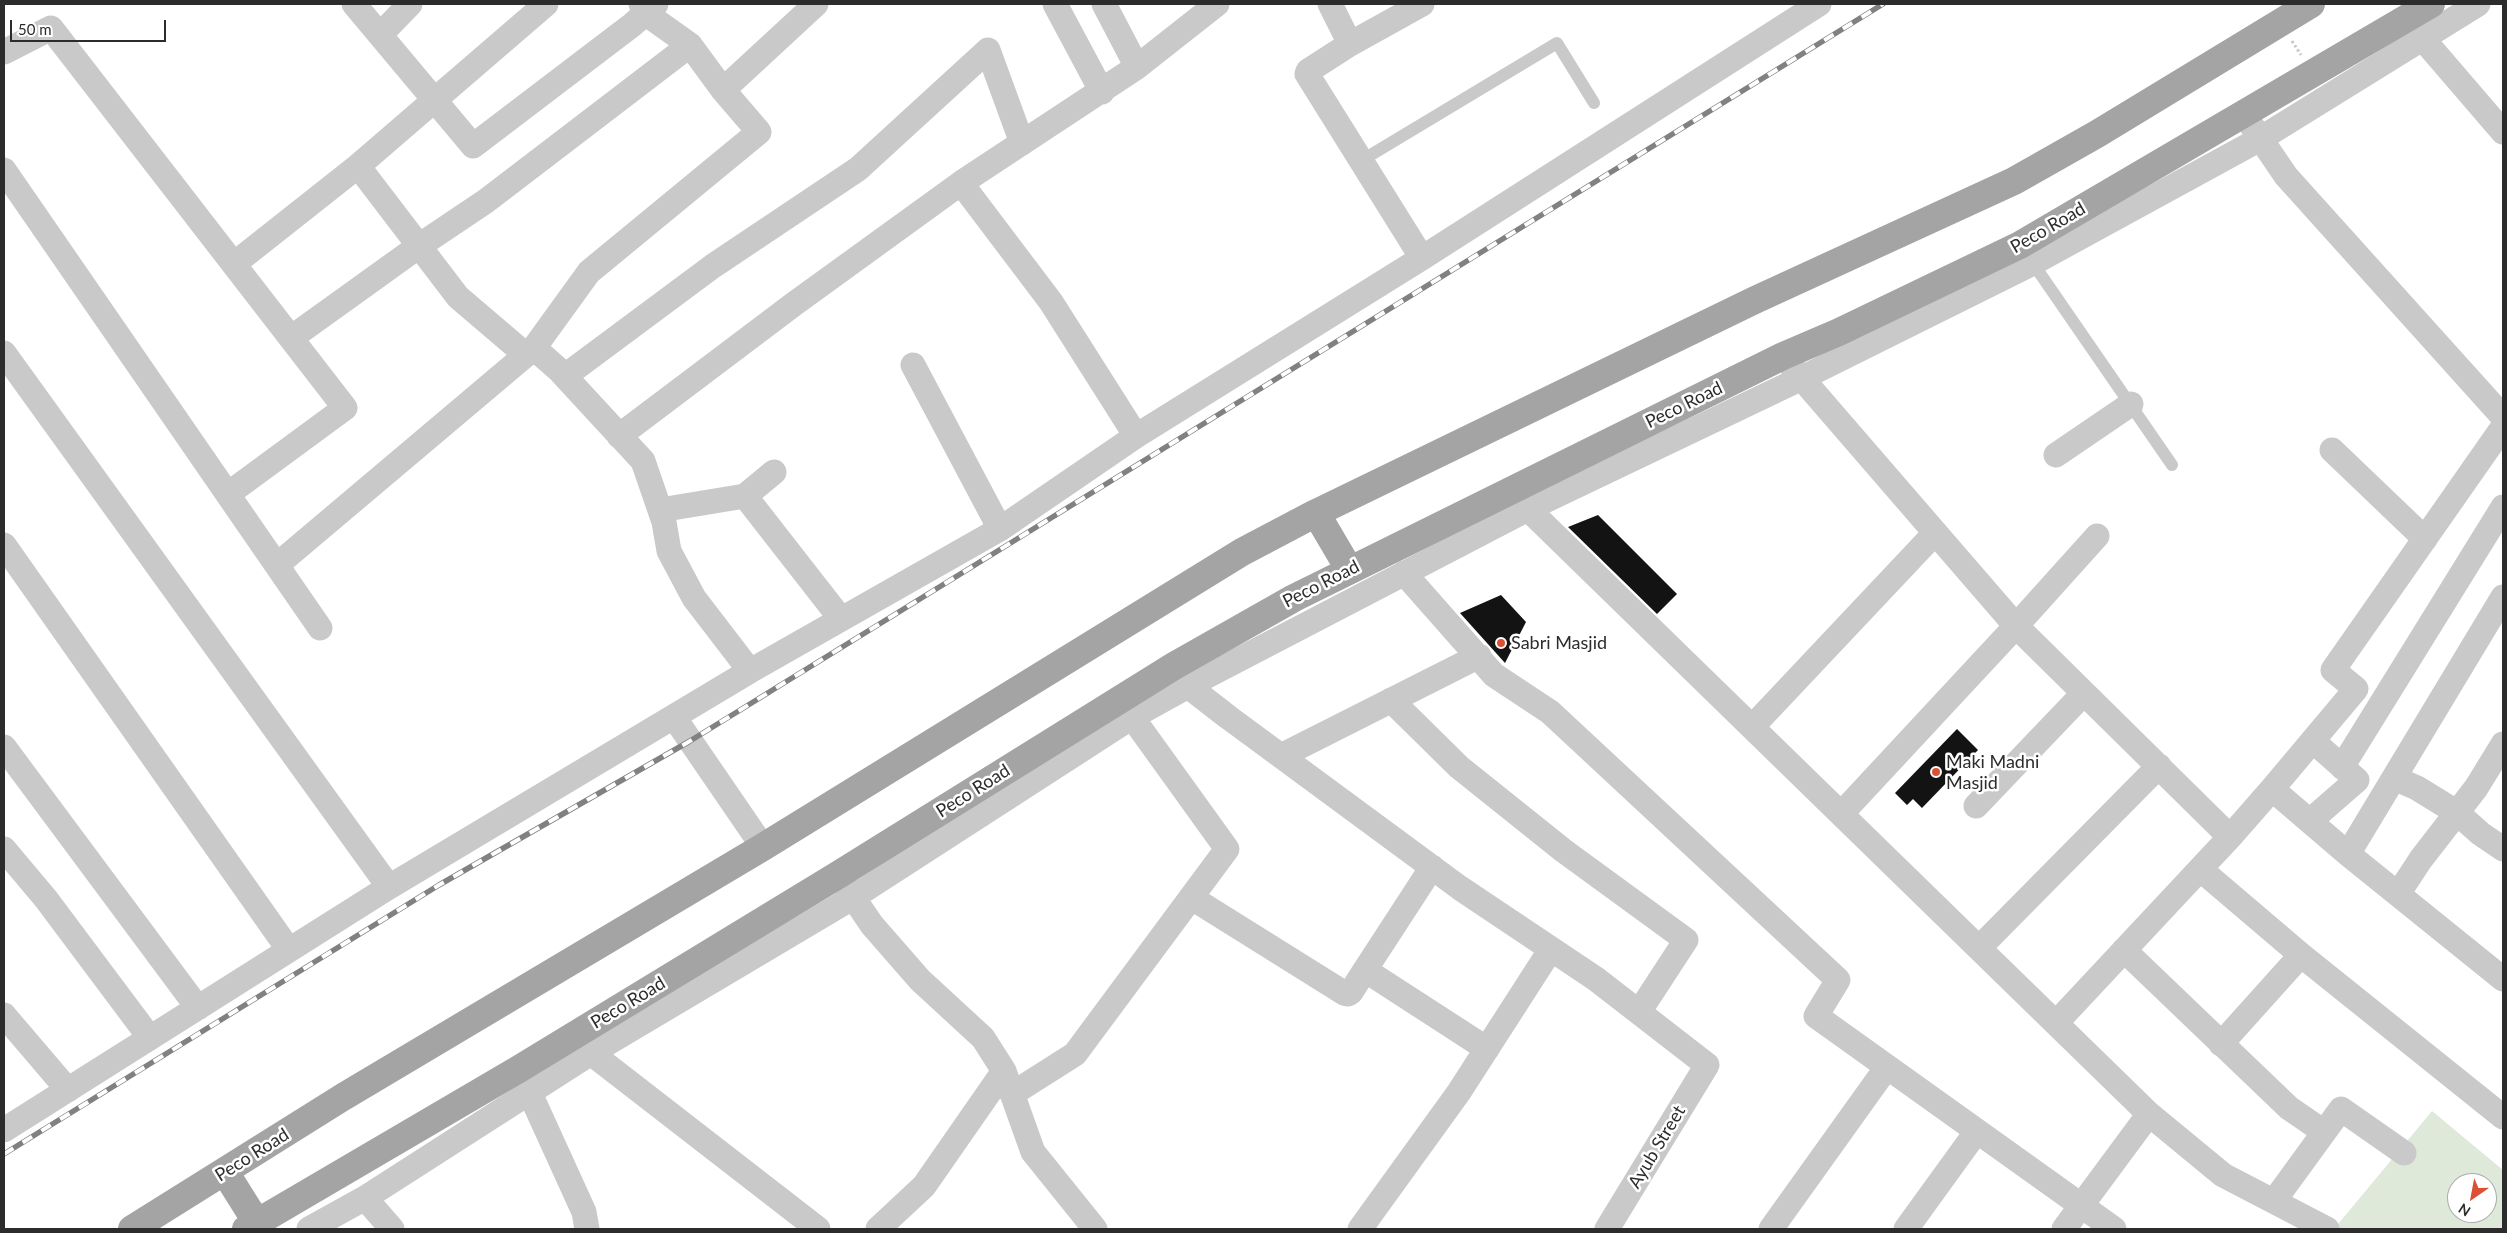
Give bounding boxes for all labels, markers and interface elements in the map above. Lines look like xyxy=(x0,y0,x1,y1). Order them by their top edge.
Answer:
scale bar xyxy=(12,10,169,42)
text: 50 m xyxy=(18,20,52,38)
street label: Peco Road xyxy=(2007,198,2089,258)
street label: Peco Road xyxy=(1642,377,1726,433)
street label: Peco Road xyxy=(1279,556,1363,612)
place label: Sabri Masjid xyxy=(1511,632,1607,654)
marker: Sabri Masjid xyxy=(1495,637,1507,649)
place label: Maki Madni Masjid xyxy=(1946,751,2039,794)
street label: Peco Road xyxy=(932,760,1014,822)
marker: Maki Madni Masjid xyxy=(1930,766,1942,778)
street label: Peco Road xyxy=(587,972,669,1034)
street label: Ayub Street xyxy=(1624,1102,1690,1192)
street label: Peco Road xyxy=(211,1124,293,1186)
north arrow xyxy=(2447,1173,2497,1223)
text: N xyxy=(2455,1200,2473,1220)

